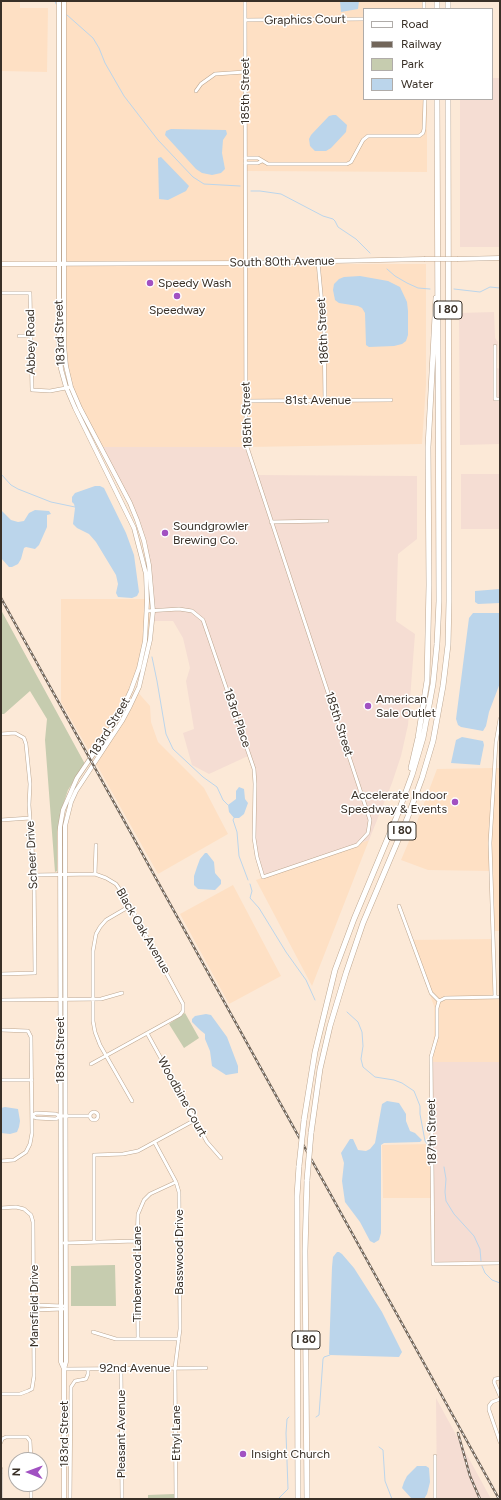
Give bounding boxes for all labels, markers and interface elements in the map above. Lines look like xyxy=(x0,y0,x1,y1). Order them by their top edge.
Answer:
legend xyxy=(363,8,493,100)
street label: Graphics Court xyxy=(264,12,346,28)
text: Road xyxy=(401,17,429,31)
text: Railway xyxy=(401,37,442,51)
street label: 185th Street xyxy=(238,57,252,125)
text: Park xyxy=(401,57,424,71)
text: Water xyxy=(401,77,433,91)
street label: South 80th Avenue xyxy=(229,254,335,270)
place label: Speedy Wash xyxy=(158,276,231,290)
marker: Speedy Wash xyxy=(145,278,155,288)
marker: Speedway xyxy=(172,291,182,301)
street label: 186th Street xyxy=(314,297,332,365)
street label: 183rd Street xyxy=(52,300,68,366)
road number: I 80 xyxy=(434,301,462,319)
place label: Speedway xyxy=(149,303,205,317)
street label: Abbey Road xyxy=(23,309,39,375)
street label: 185th Street xyxy=(239,381,255,449)
street label: 81st Avenue xyxy=(285,393,351,407)
place label: Soundgrowler Brewing Co. xyxy=(173,519,248,547)
marker: Soundgrowler Brewing Co. xyxy=(160,528,170,538)
street label: 183rd Place xyxy=(220,687,254,749)
street label: 185th Street xyxy=(322,690,356,758)
place label: American Sale Outlet xyxy=(376,692,436,720)
street label: 183rd Street xyxy=(87,695,133,759)
marker: American Sale Outlet xyxy=(363,701,373,711)
place label: Accelerate Indoor Speedway & Events xyxy=(341,788,447,816)
marker: Accelerate Indoor Speedway & Events xyxy=(450,797,460,807)
street label: Scheer Drive xyxy=(23,820,41,890)
road number: I 80 xyxy=(388,822,416,840)
street label: Black Oak Avenue xyxy=(113,886,173,976)
street label: 183rd Street xyxy=(53,1017,67,1083)
street label: Woodbine Court xyxy=(154,1055,210,1139)
street label: 187th Street xyxy=(424,1099,440,1165)
street label: Basswood Drive xyxy=(172,1209,186,1295)
street label: Timberwood Lane xyxy=(130,1226,144,1322)
street label: Mansfield Drive xyxy=(27,1265,41,1347)
road number: I 80 xyxy=(292,1331,320,1349)
street label: 92nd Avenue xyxy=(100,1361,170,1375)
street label: Pleasant Avenue xyxy=(114,1390,128,1478)
street label: 183rd Street xyxy=(57,1401,71,1467)
street label: Ethyl Lane xyxy=(169,1405,183,1461)
place label: Insight Church xyxy=(251,1447,330,1461)
marker: Insight Church xyxy=(238,1449,248,1459)
north arrow xyxy=(8,1452,48,1492)
text: N xyxy=(10,1467,23,1476)

